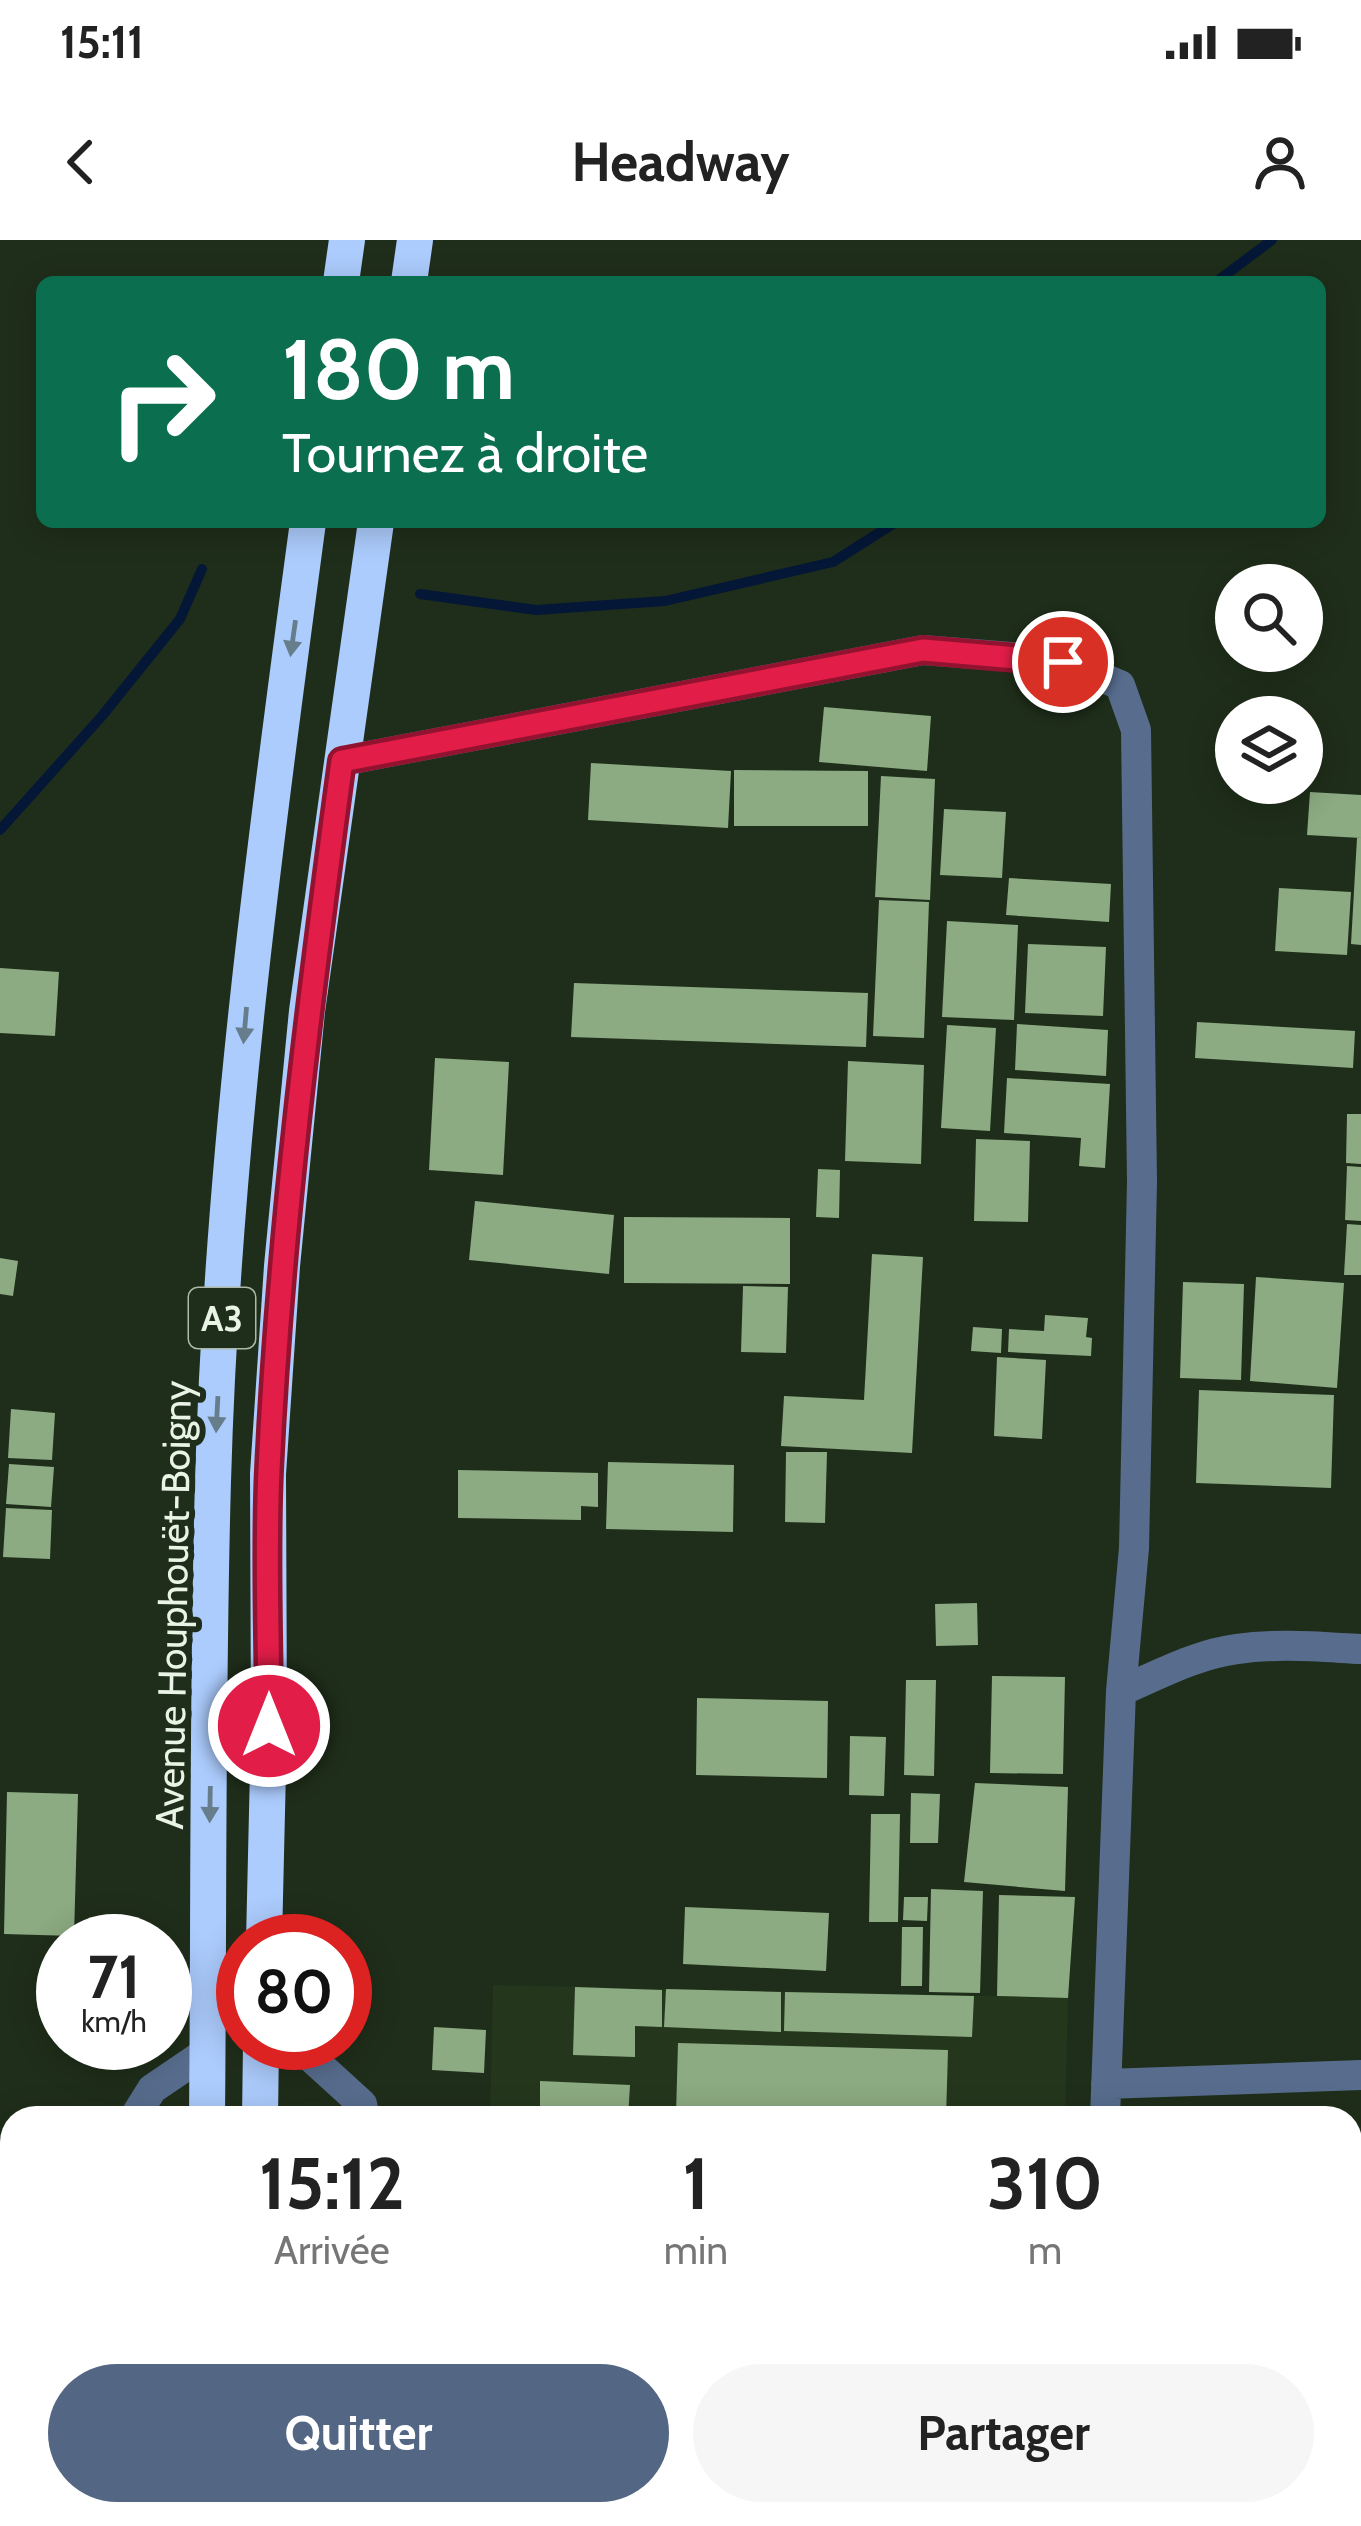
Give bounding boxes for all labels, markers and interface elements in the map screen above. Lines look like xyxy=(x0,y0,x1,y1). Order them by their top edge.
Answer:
text: 15:11 xyxy=(60,15,144,69)
icon: back xyxy=(48,129,114,195)
text: Headway xyxy=(572,129,789,195)
icon: person xyxy=(1247,129,1313,195)
text: 180 m xyxy=(282,318,515,420)
icon: right xyxy=(84,324,240,480)
text: Tournez à droite xyxy=(282,420,648,486)
map controls xyxy=(1215,564,1323,804)
button: search xyxy=(1215,564,1323,672)
pin xyxy=(1012,611,1114,713)
one-way arrow xyxy=(283,620,302,657)
icon: arrive xyxy=(1030,629,1096,695)
button: layers xyxy=(1215,696,1323,804)
one-way arrow xyxy=(235,1007,254,1044)
road number: A3 xyxy=(189,1288,255,1348)
street label: Avenue Houphouët-Boigny xyxy=(145,1380,201,1830)
one-way arrow xyxy=(207,1396,226,1433)
position arrow xyxy=(206,1663,332,1789)
one-way arrow xyxy=(200,1786,220,1824)
speed limit sign: 80 xyxy=(216,1914,372,2070)
text: 71 xyxy=(88,1940,140,2013)
text: km/h xyxy=(81,2003,147,2040)
text: 15:12 xyxy=(259,2140,405,2227)
text: 1 xyxy=(683,2140,709,2227)
text: 310 xyxy=(987,2140,1103,2227)
text: Arrivée xyxy=(274,2226,390,2274)
text: min xyxy=(664,2226,728,2274)
text: m xyxy=(1028,2226,1062,2274)
button: Quitter xyxy=(48,2364,669,2502)
button: Partager xyxy=(693,2364,1314,2502)

